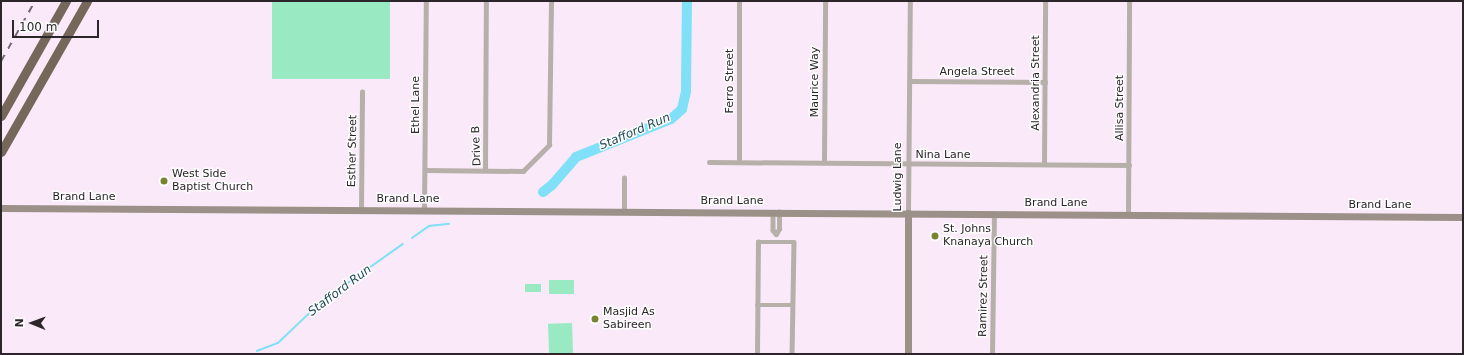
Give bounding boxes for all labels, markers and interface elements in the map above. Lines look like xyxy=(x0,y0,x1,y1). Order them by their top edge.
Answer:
scale bar xyxy=(14,12,101,38)
text: 100 m xyxy=(19,20,57,34)
street label: Alexandria Street xyxy=(1029,35,1043,131)
street label: Maurice Way xyxy=(808,47,822,117)
street label: Ferro Street xyxy=(723,49,737,113)
street label: Angela Street xyxy=(940,65,1014,79)
street label: Allisa Street xyxy=(1113,75,1127,141)
street label: Ethel Lane xyxy=(409,76,423,134)
water label: Stafford Run xyxy=(597,111,673,153)
street label: Esther Street xyxy=(346,115,360,187)
street label: Drive B xyxy=(470,126,484,166)
street label: Ludwig Lane xyxy=(891,142,905,212)
street label: Nina Lane xyxy=(915,148,971,162)
place label: West Side Baptist Church xyxy=(172,168,253,194)
marker: West Side Baptist Church xyxy=(159,176,169,186)
street label: Brand Lane xyxy=(53,190,115,204)
street label: Brand Lane xyxy=(377,192,439,206)
street label: Brand Lane xyxy=(701,194,763,208)
street label: Brand Lane xyxy=(1025,196,1087,210)
street label: Brand Lane xyxy=(1349,198,1411,212)
place label: St. Johns Knanaya Church xyxy=(943,223,1033,249)
marker: St. Johns Knanaya Church xyxy=(930,231,940,241)
street label: Ramirez Street xyxy=(977,255,991,337)
water label: Stafford Run xyxy=(305,263,375,319)
north arrow xyxy=(12,303,52,343)
place label: Masjid As Sabireen xyxy=(603,306,655,332)
marker: Masjid As Sabireen xyxy=(590,314,600,324)
text: N xyxy=(13,318,26,328)

